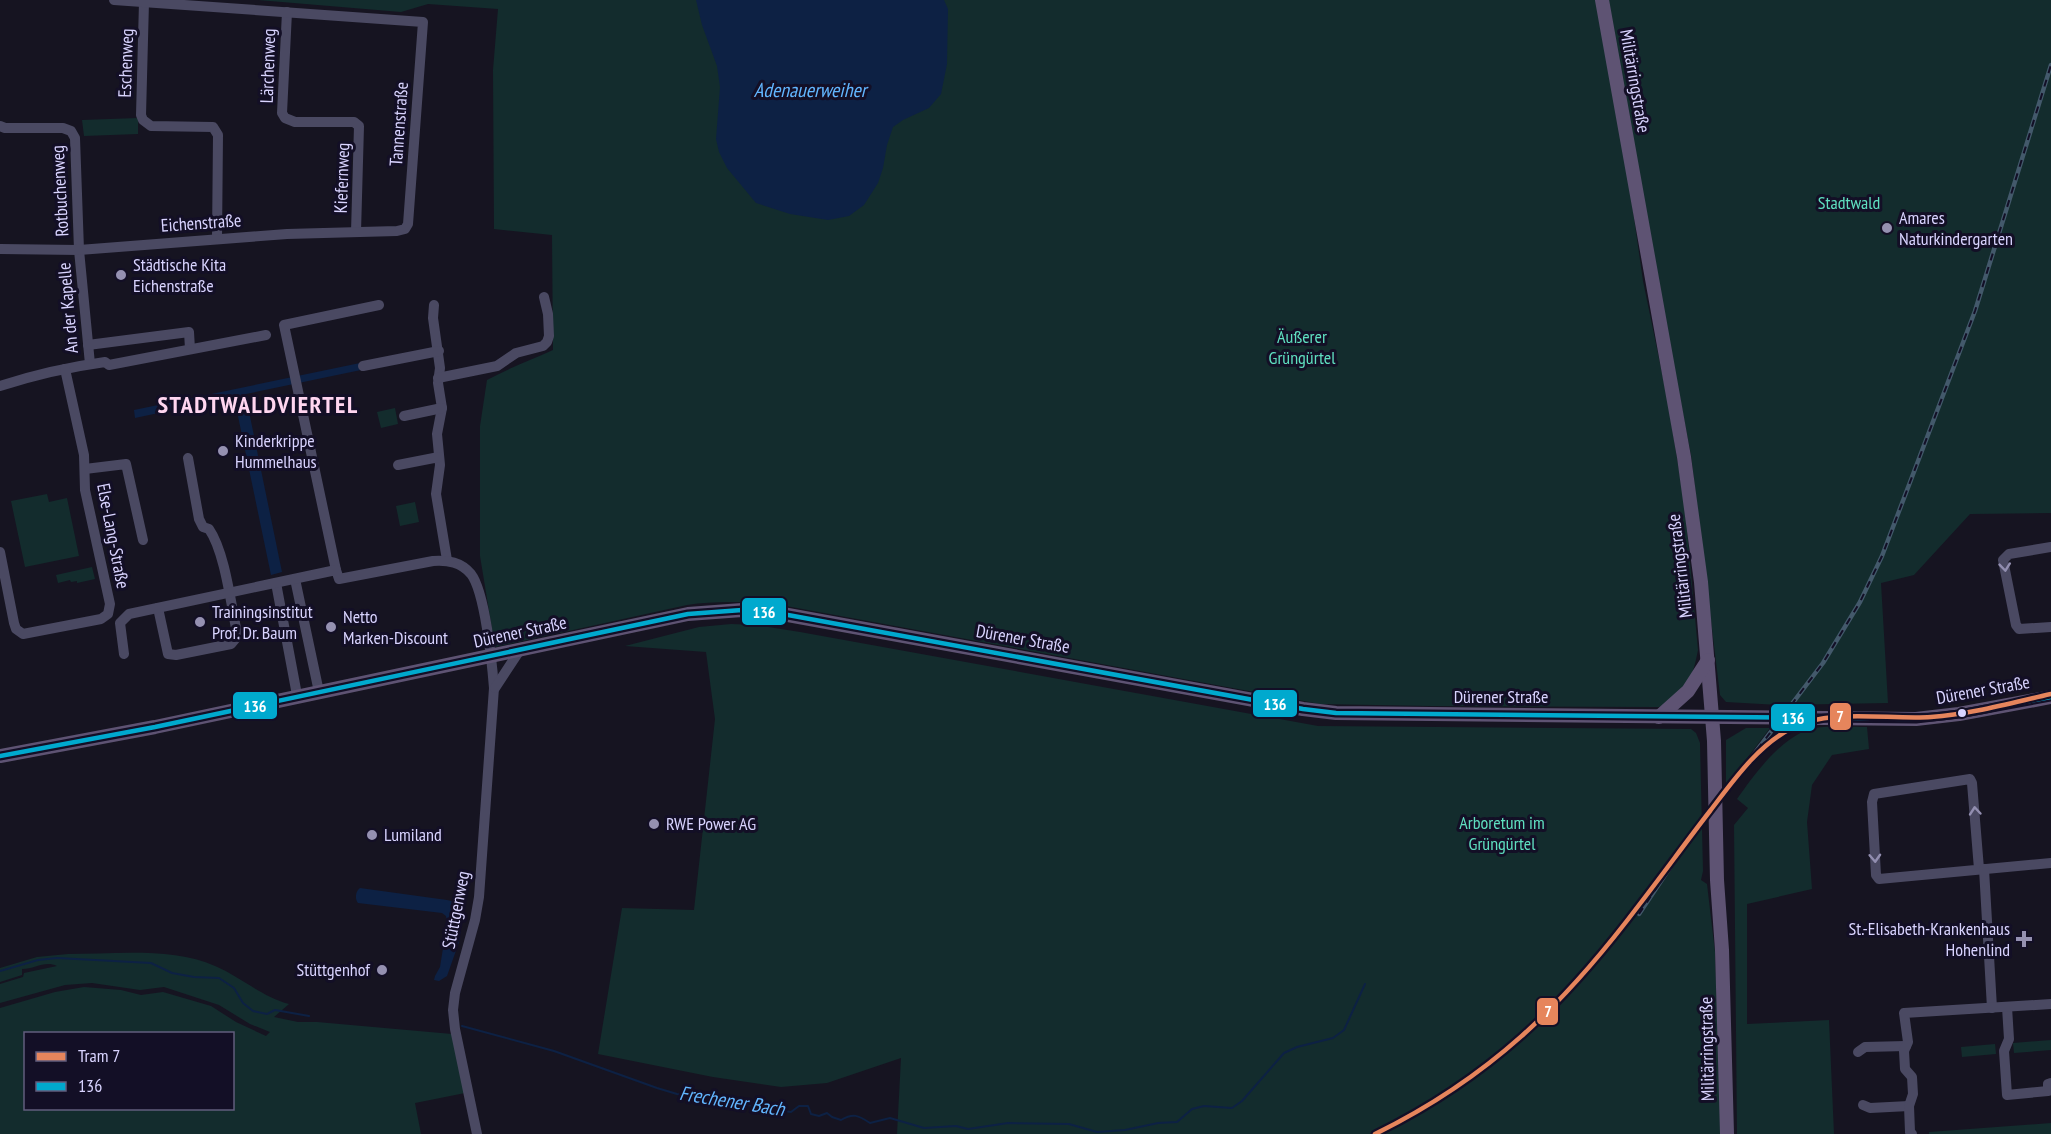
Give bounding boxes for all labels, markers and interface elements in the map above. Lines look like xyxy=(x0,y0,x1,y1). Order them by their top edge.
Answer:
street label: Militärringstraße xyxy=(1615,27,1656,134)
street label: Eschenweg xyxy=(113,28,138,98)
street label: Lärchenweg xyxy=(255,28,280,104)
water label: Adenauerweiher xyxy=(754,77,869,103)
street label: Tannenstraße xyxy=(384,81,413,167)
street label: Kiefernweg xyxy=(329,142,354,214)
street label: Rotbuchenweg xyxy=(46,145,73,237)
park label: Stadtwald xyxy=(1818,191,1880,214)
place label: Amares Naturkindergarten xyxy=(1899,206,2013,250)
street label: Eichenstraße xyxy=(160,208,242,237)
marker: Amares Naturkindergarten xyxy=(1880,221,1894,235)
place label: Städtische Kita Eichenstraße xyxy=(133,253,226,297)
street label: An der Kapelle xyxy=(52,262,83,354)
marker: Städtische Kita Eichenstraße xyxy=(114,268,128,282)
park label: Äußerer Grüngürtel xyxy=(1269,325,1336,369)
district label: STADTWALDVIERTEL xyxy=(157,389,359,420)
place label: Kinderkrippe Hummelhaus xyxy=(235,429,317,473)
marker: Kinderkrippe Hummelhaus xyxy=(216,444,230,458)
street label: Else-Lang-Straße xyxy=(92,481,135,591)
street label: Militärringstraße xyxy=(1662,513,1697,619)
one-way arrow xyxy=(1998,562,2011,572)
line badge: 136 xyxy=(741,597,787,626)
place label: Trainingsinstitut Prof. Dr. Baum xyxy=(212,600,313,644)
text: 136 xyxy=(753,602,776,622)
place label: Netto Marken-Discount xyxy=(343,605,448,649)
street label: Dürener Straße xyxy=(471,610,569,653)
marker: Trainingsinstitut Prof. Dr. Baum xyxy=(193,615,207,629)
street label: Dürener Straße xyxy=(974,619,1072,658)
marker: Netto Marken-Discount xyxy=(324,620,338,634)
street label: Dürener Straße xyxy=(1934,670,2032,709)
street label: Dürener Straße xyxy=(1454,685,1548,708)
line badge: 136 xyxy=(1252,689,1298,718)
line badge: 136 xyxy=(232,691,278,720)
text: 136 xyxy=(1264,694,1287,714)
text: 136 xyxy=(244,696,267,716)
line badge: 7 xyxy=(1829,702,1852,731)
line badge: 136 xyxy=(1770,703,1816,732)
text: 7 xyxy=(1836,706,1844,726)
unlabelled marker xyxy=(1956,707,1968,719)
text: 136 xyxy=(1782,708,1805,728)
one-way arrow xyxy=(1968,806,1981,815)
park label: Arboretum im Grüngürtel xyxy=(1459,811,1545,855)
place label: RWE Power AG xyxy=(666,812,756,835)
marker: RWE Power AG xyxy=(647,817,661,831)
place label: Lumiland xyxy=(384,823,442,846)
marker: Lumiland xyxy=(365,828,379,842)
one-way arrow xyxy=(1868,854,1881,863)
street label: Stüttgenweg xyxy=(437,869,474,951)
place label: St.-Elisabeth-Krankenhaus Hohenlind xyxy=(1849,917,2010,961)
marker: St.-Elisabeth-Krankenhaus Hohenlind xyxy=(2015,930,2033,948)
place label: Stüttgenhof xyxy=(297,958,371,981)
marker: Stüttgenhof xyxy=(375,963,389,977)
line badge: 7 xyxy=(1536,997,1559,1026)
street label: Militärringstraße xyxy=(1694,997,1719,1101)
text: 7 xyxy=(1544,1001,1552,1021)
legend xyxy=(24,1032,234,1110)
text: Tram 7 xyxy=(78,1044,120,1067)
text: 136 xyxy=(78,1074,102,1097)
water label: Frechener Bach xyxy=(678,1080,788,1122)

